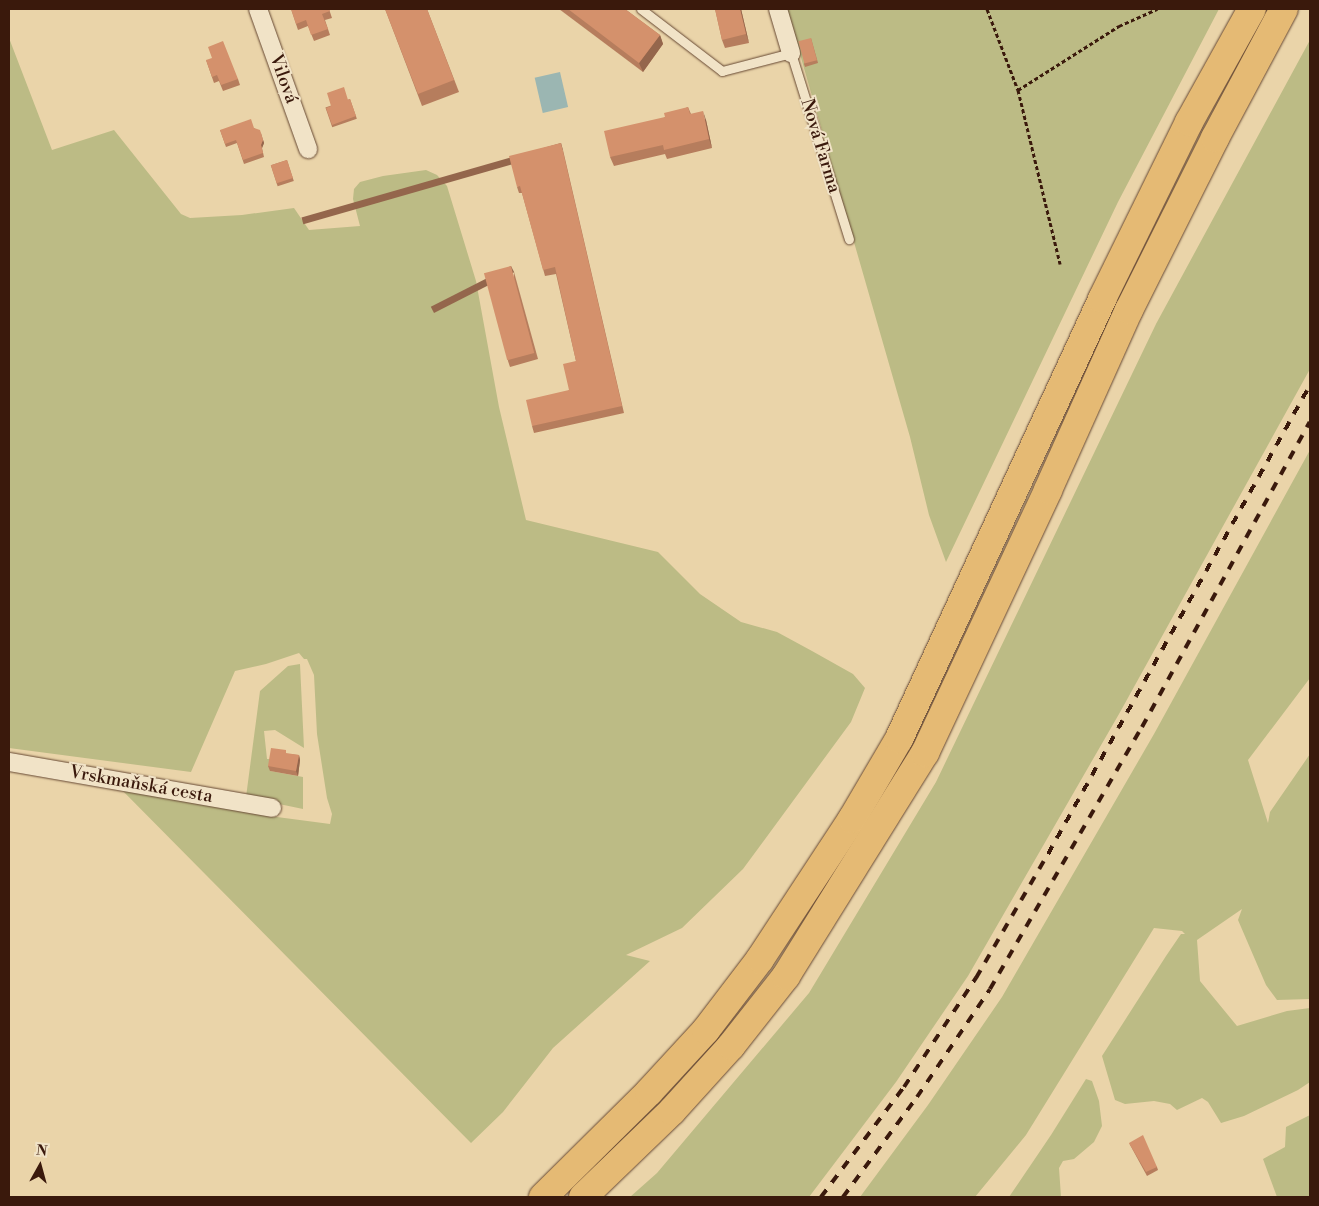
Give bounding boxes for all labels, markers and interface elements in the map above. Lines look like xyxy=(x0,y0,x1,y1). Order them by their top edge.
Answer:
street label: Vilová xyxy=(264,51,302,107)
street label: Nová Farma xyxy=(795,96,845,196)
street label: Vrskmaňská cesta xyxy=(68,762,214,808)
north arrow xyxy=(15,1141,65,1191)
text: N xyxy=(35,1142,48,1161)

